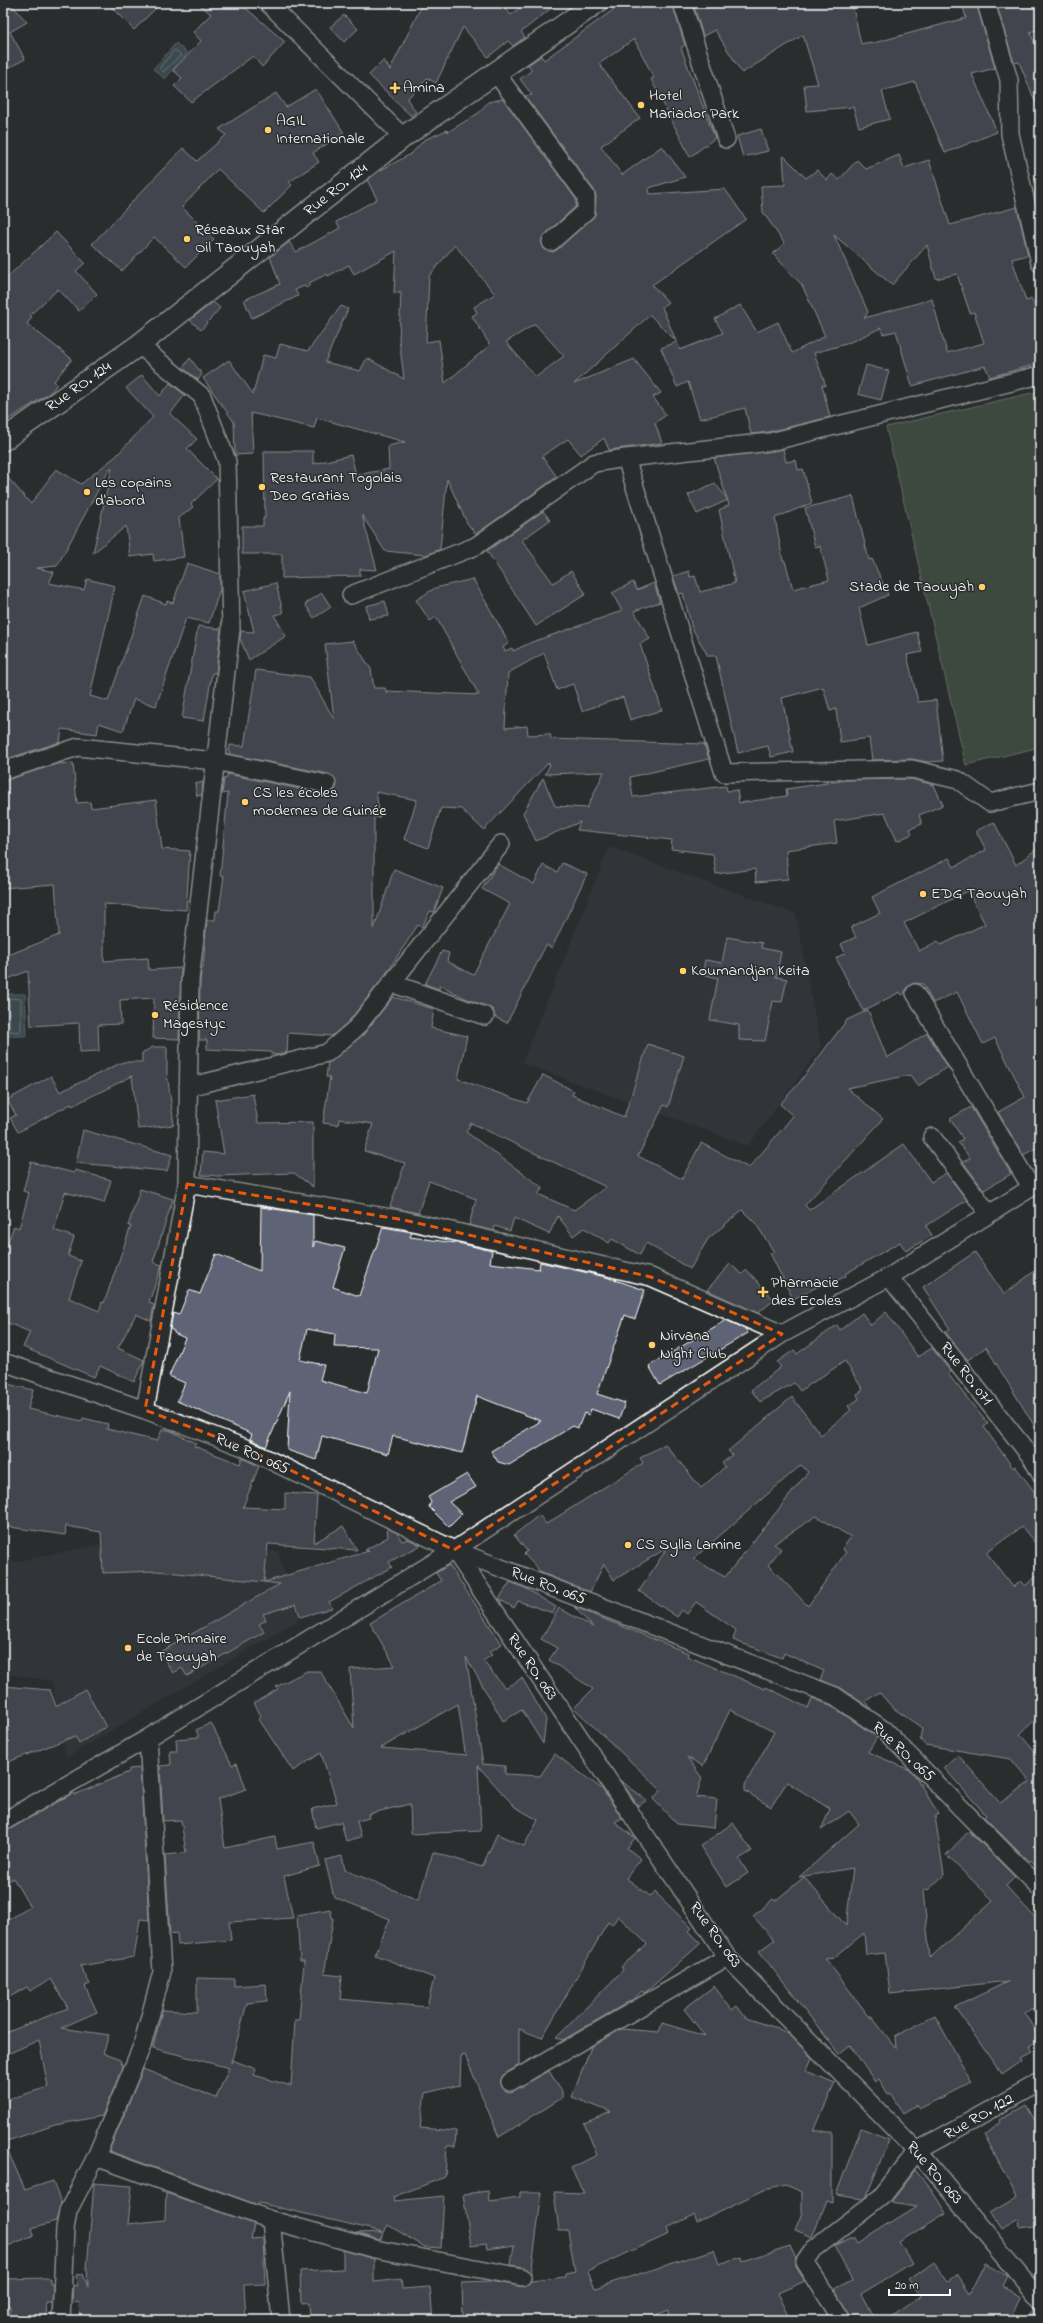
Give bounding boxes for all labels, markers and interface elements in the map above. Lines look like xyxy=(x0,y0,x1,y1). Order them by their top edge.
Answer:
place label: Amina xyxy=(403,76,445,100)
marker: Amina xyxy=(390,83,400,93)
place label: Hotel Mariador Park xyxy=(649,84,740,126)
marker: Hotel Mariador Park xyxy=(636,100,646,110)
place label: AGIL Internationale xyxy=(276,109,365,151)
marker: AGIL Internationale xyxy=(263,125,273,135)
street label: Rue RO. 124 xyxy=(299,157,373,223)
place label: Réseaux Star Oil Taouyah xyxy=(195,218,285,260)
marker: Réseaux Star Oil Taouyah xyxy=(182,234,192,244)
street label: Rue RO. 124 xyxy=(41,355,117,418)
place label: Restaurant Togolais Deo Gratias xyxy=(269,466,402,508)
place label: Les copains d'abord xyxy=(95,471,172,513)
marker: Restaurant Togolais Deo Gratias xyxy=(257,482,267,492)
marker: Les copains d'abord xyxy=(82,487,92,497)
place label: Stade de Taouyah xyxy=(849,575,974,599)
marker: Stade de Taouyah xyxy=(977,582,987,592)
place label: CS les écoles modernes de Guinée xyxy=(253,781,387,823)
marker: CS les écoles modernes de Guinée xyxy=(240,797,250,807)
place label: EDG Taouyah xyxy=(931,882,1027,906)
marker: EDG Taouyah xyxy=(918,889,928,899)
place label: Koumandjan Keita xyxy=(691,959,810,983)
marker: Koumandjan Keita xyxy=(678,966,688,976)
place label: Résidence Magestyc xyxy=(163,994,229,1036)
marker: Résidence Magestyc xyxy=(150,1010,160,1020)
place label: Pharmacie des Ecoles xyxy=(771,1271,842,1313)
marker: Pharmacie des Ecoles xyxy=(758,1287,768,1297)
place label: Nirvana Night Club xyxy=(660,1324,727,1366)
street label: Rue RO. 071 xyxy=(934,1337,998,1411)
marker: Nirvana Night Club xyxy=(647,1340,657,1350)
street label: Rue RO. 065 xyxy=(211,1427,293,1481)
place label: CS Sylla Lamine xyxy=(636,1533,742,1557)
marker: CS Sylla Lamine xyxy=(623,1540,633,1550)
street label: Rue RO. 065 xyxy=(507,1561,589,1611)
place label: Ecole Primaire de Taouyah xyxy=(136,1627,228,1669)
street label: Rue RO. 063 xyxy=(501,1629,563,1705)
marker: Ecole Primaire de Taouyah xyxy=(123,1643,133,1653)
street label: Rue RO. 065 xyxy=(866,1716,940,1788)
street label: Rue RO. 063 xyxy=(683,1897,747,1973)
street label: Rue RO. 122 xyxy=(940,2087,1018,2147)
street label: Rue RO. 063 xyxy=(900,2136,968,2210)
scale bar xyxy=(889,2271,950,2297)
text: 20 m xyxy=(895,2277,918,2295)

